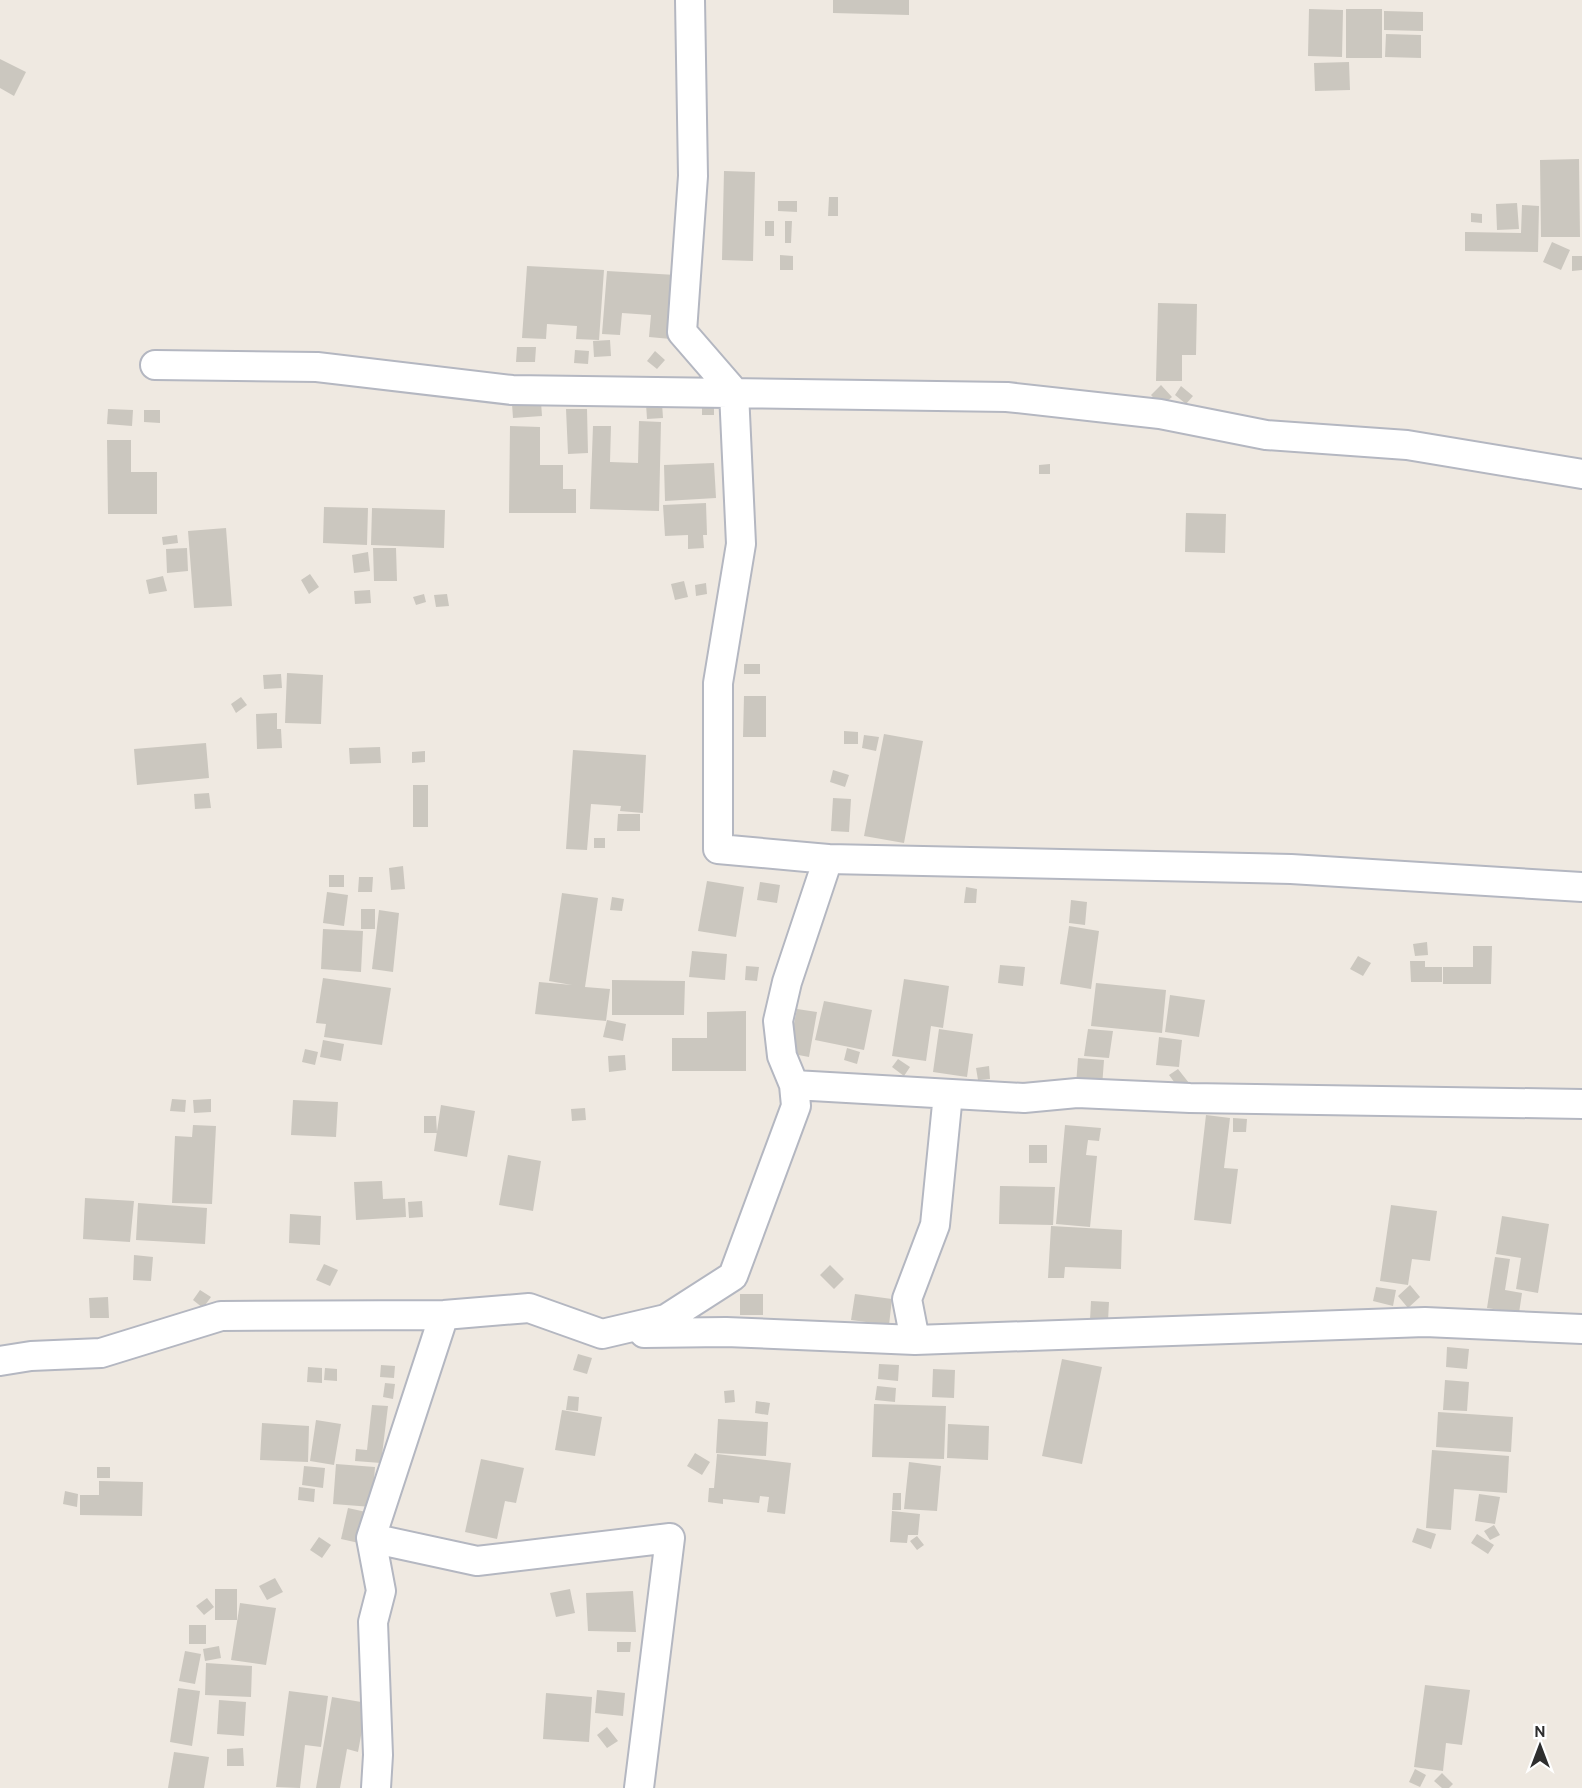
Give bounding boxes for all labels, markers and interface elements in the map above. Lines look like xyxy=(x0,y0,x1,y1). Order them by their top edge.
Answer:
north arrow xyxy=(1510,1716,1570,1776)
text: N xyxy=(1534,1722,1546,1741)

